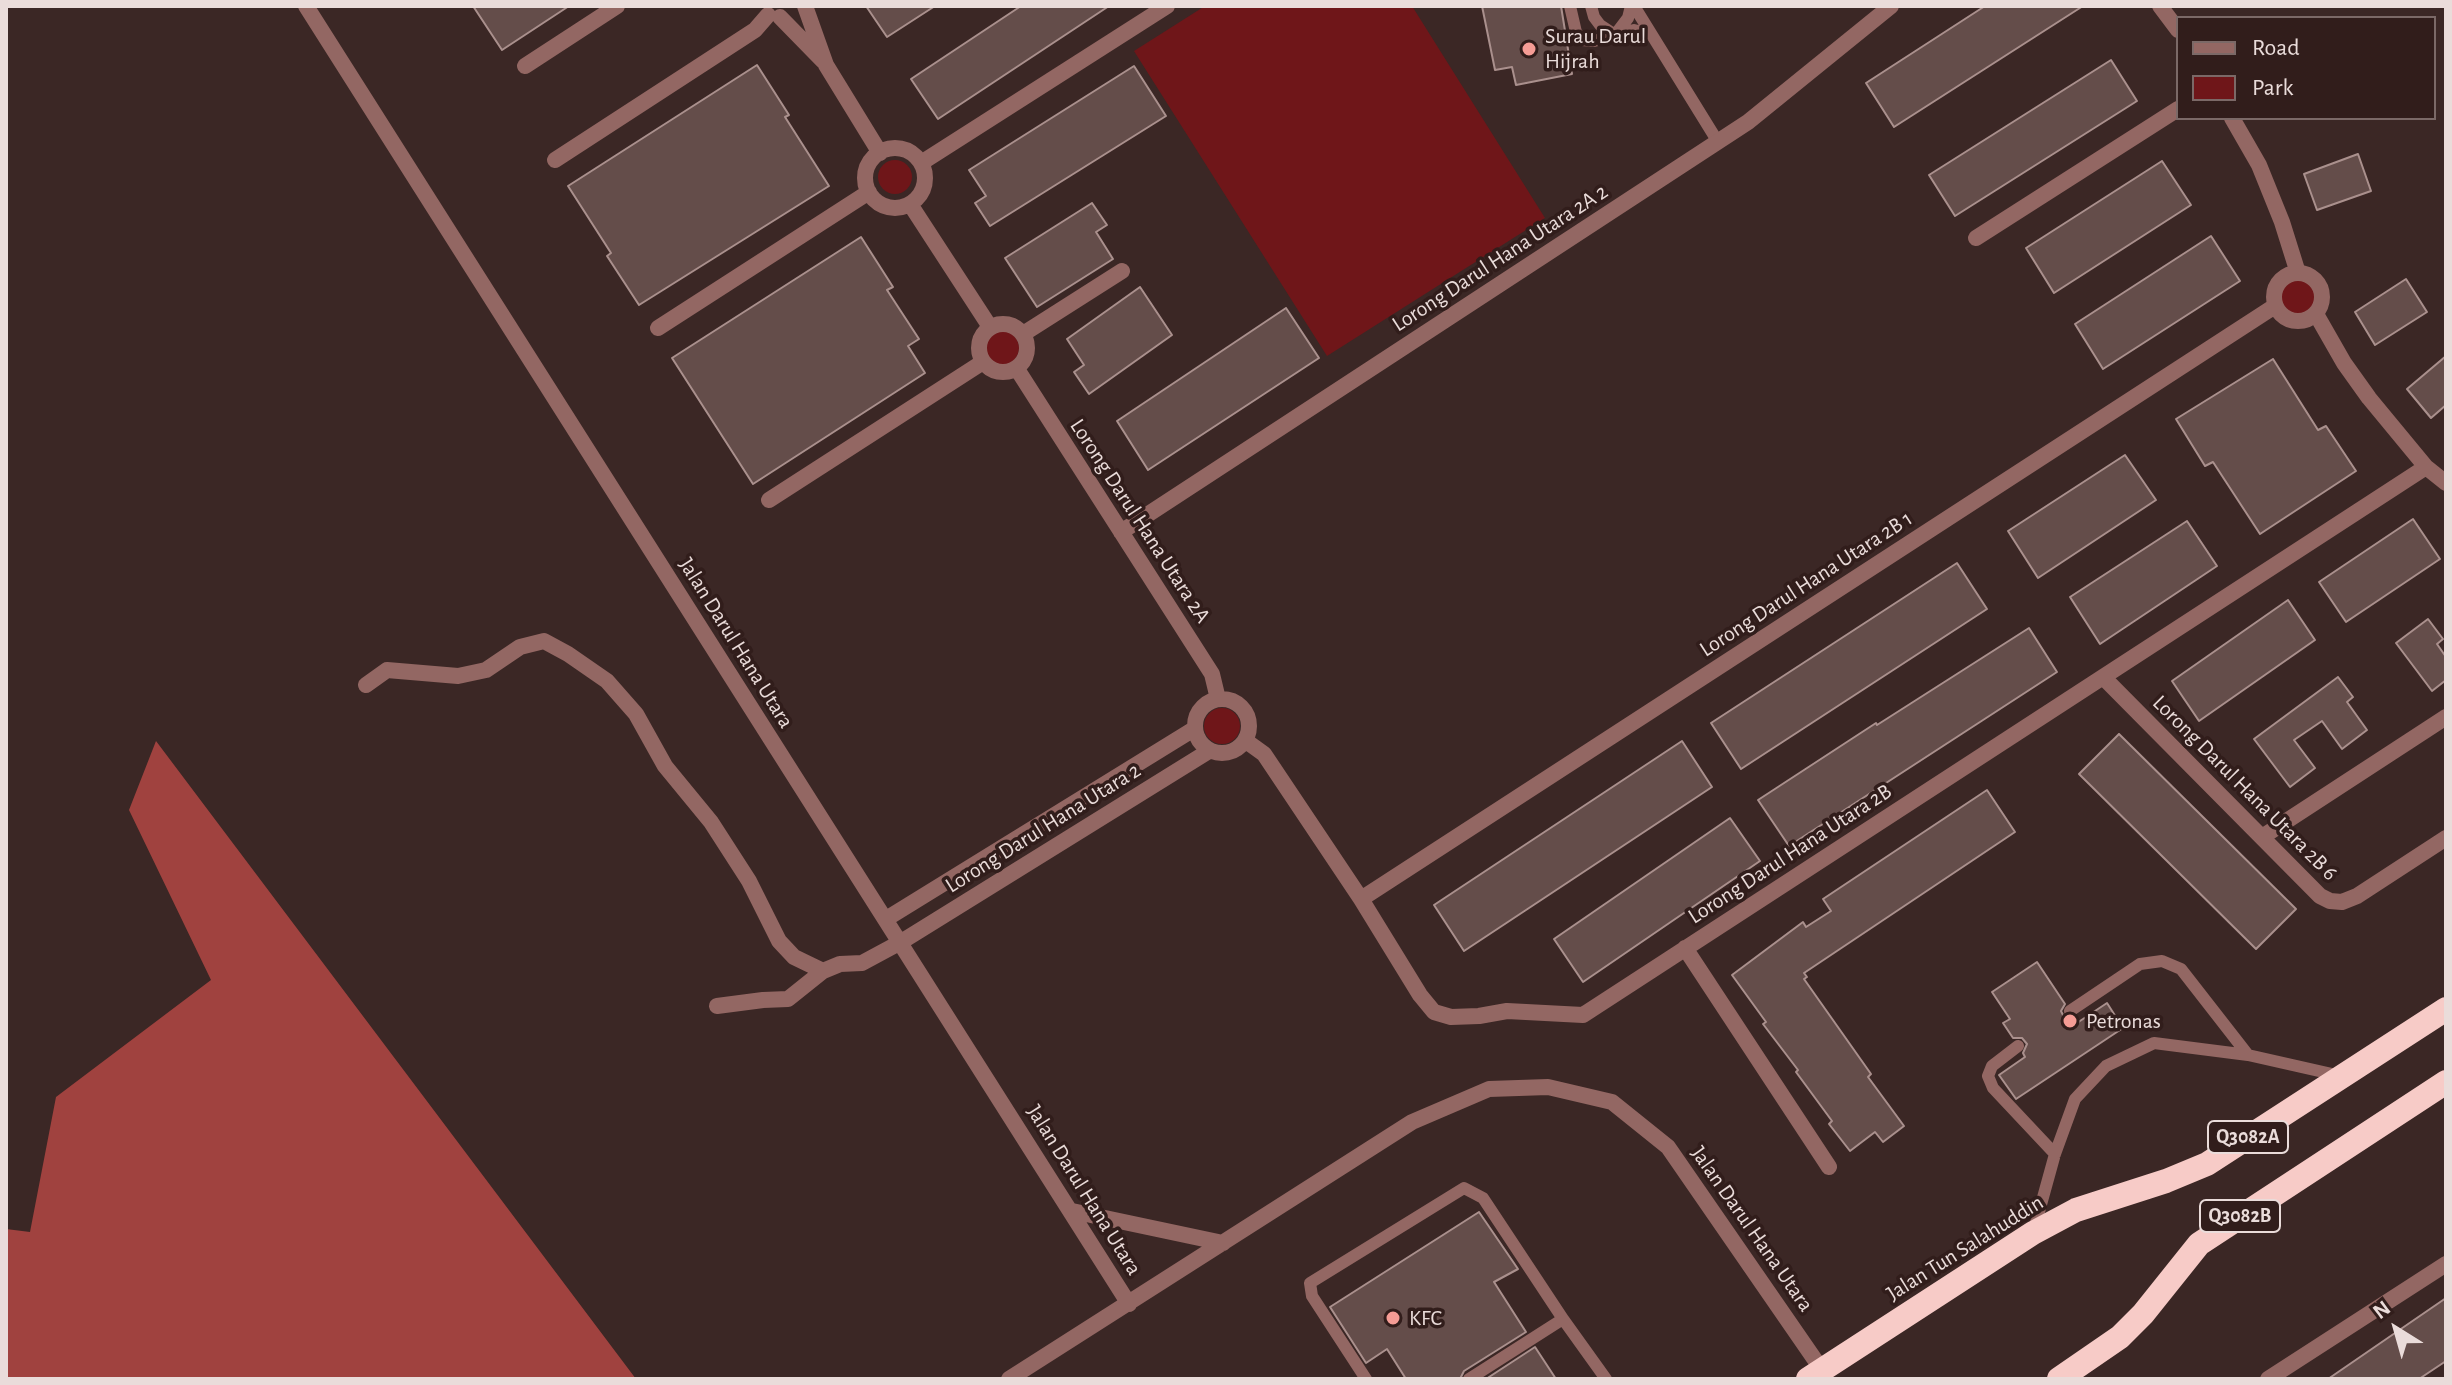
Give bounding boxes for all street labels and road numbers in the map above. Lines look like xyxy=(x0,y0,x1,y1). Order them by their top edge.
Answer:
street label: Lorong Darul Hana Utara 2A 2 xyxy=(1387,178,1613,338)
street label: Lorong Darul Hana Utara 2A xyxy=(1064,414,1216,628)
street label: Lorong Darul Hana Utara 2B 1 xyxy=(1695,505,1917,663)
street label: Jalan Darul Hana Utara xyxy=(673,553,799,733)
street label: Lorong Darul Hana Utara 2B 6 xyxy=(2147,690,2343,886)
street label: Lorong Darul Hana Utara 2 xyxy=(940,757,1146,899)
street label: Lorong Darul Hana Utara 2B xyxy=(1683,778,1897,930)
street label: Jalan Darul Hana Utara xyxy=(1021,1100,1147,1280)
road number: Q3082A xyxy=(2208,1121,2288,1153)
street label: Jalan Darul Hana Utara xyxy=(1685,1141,1819,1317)
street label: Jalan Tun Salahuddin xyxy=(1882,1189,2048,1307)
road number: Q3082B xyxy=(2200,1200,2280,1232)

